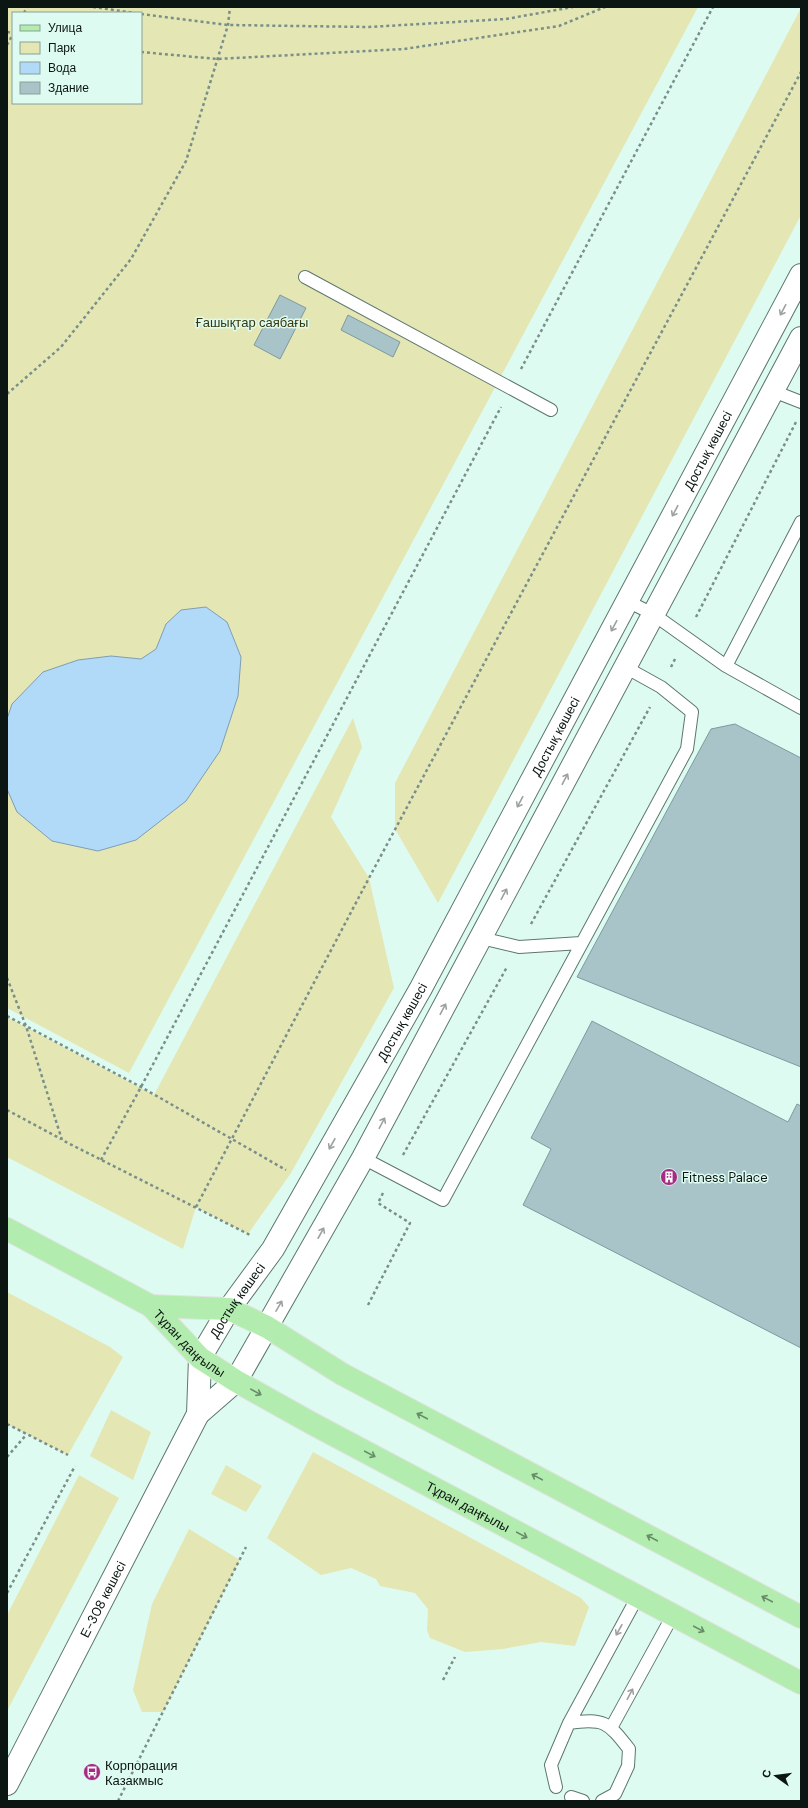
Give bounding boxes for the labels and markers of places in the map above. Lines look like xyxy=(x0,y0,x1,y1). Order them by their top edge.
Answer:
building icon: Fitness Palace xyxy=(659,1167,679,1187)
place label: Fitness Palace xyxy=(682,1169,768,1186)
place label: Корпорация Казакмыс xyxy=(105,1757,178,1789)
bus stop icon: Корпорация Казакмыс xyxy=(82,1762,102,1782)

